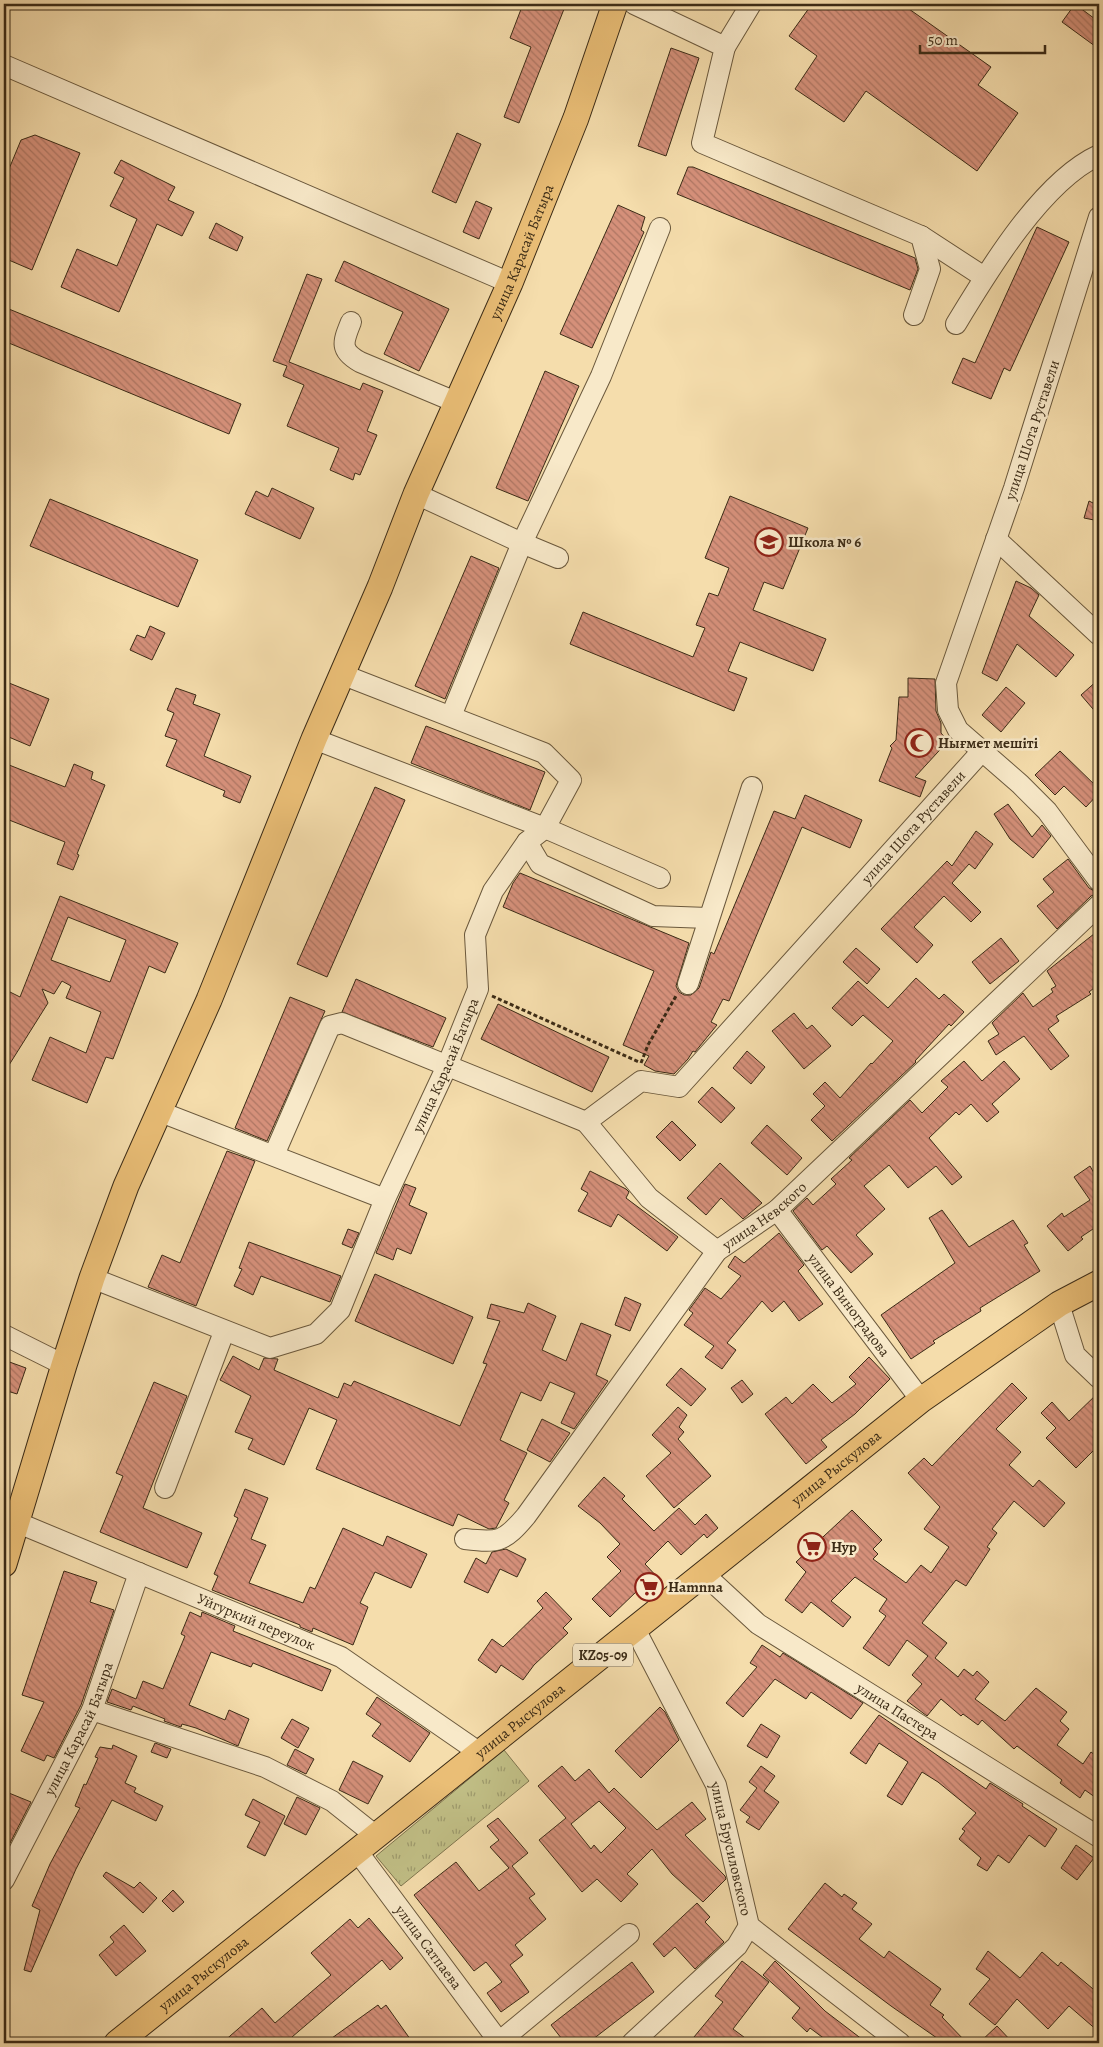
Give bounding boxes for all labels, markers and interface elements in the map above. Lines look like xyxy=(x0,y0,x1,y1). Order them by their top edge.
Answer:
scale bar xyxy=(920,22,1046,54)
text: 50 m xyxy=(928,30,958,50)
street label: улица Карасай Батыра xyxy=(485,181,559,324)
street label: улица Шота Руставели xyxy=(1000,357,1064,504)
school or university icon: Школа № 6 xyxy=(754,527,784,557)
place label: Школа № 6 xyxy=(788,532,861,552)
mosque icon: Нығмет мешіті xyxy=(904,728,934,758)
place label: Нығмет мешіті xyxy=(938,733,1039,753)
street label: улица Шота Руставели xyxy=(856,766,970,889)
street label: улица Карасай Батыра xyxy=(407,995,483,1137)
street label: улица Невского xyxy=(717,1177,811,1255)
street label: улица Виноградова xyxy=(802,1248,895,1361)
street label: улица Рыскулова xyxy=(786,1426,885,1510)
supermarket icon: Hyp xyxy=(797,1532,827,1562)
place label: Hyp xyxy=(831,1537,857,1557)
supermarket icon: Hamnna xyxy=(634,1572,664,1602)
place label: Hamnna xyxy=(668,1577,724,1597)
street label: Уйгуркий переулок xyxy=(194,1588,318,1655)
road number: KZ05-09 xyxy=(573,1644,633,1666)
street label: улица Карасай Батыра xyxy=(39,1659,118,1800)
street label: улица Пастера xyxy=(852,1677,942,1744)
street label: улица Рыскулова xyxy=(470,1679,569,1763)
street label: улица Брусиловского xyxy=(705,1776,756,1918)
street label: улица Сатпаева xyxy=(390,1900,467,1994)
street label: улица Рыскулова xyxy=(154,1932,253,2016)

